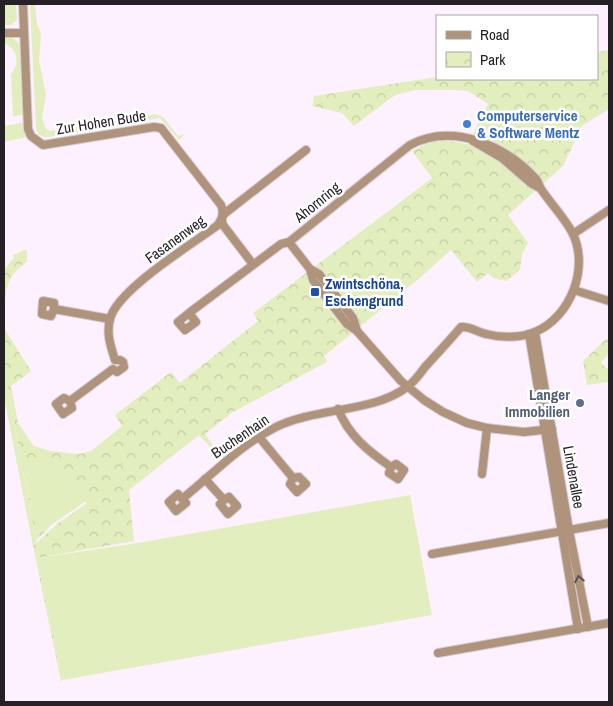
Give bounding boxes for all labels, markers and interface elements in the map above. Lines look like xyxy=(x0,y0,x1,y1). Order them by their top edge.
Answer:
legend xyxy=(436,15,598,80)
text: Road xyxy=(480,24,509,45)
text: Park xyxy=(480,49,506,70)
street label: Zur Hohen Bude xyxy=(55,105,147,139)
place label: Computerservice & Software Mentz xyxy=(477,105,580,143)
marker: Computerservice & Software Mentz xyxy=(461,118,473,130)
street label: Ahornring xyxy=(289,177,345,228)
street label: Fasanenweg xyxy=(141,210,210,268)
place label: Zwintschöna, Eschengrund xyxy=(325,273,404,311)
marker: Zwintschöna, Eschengrund xyxy=(309,286,321,298)
place label: Langer Immobilien xyxy=(505,384,570,422)
marker: Langer Immobilien xyxy=(574,397,586,409)
street label: Buchenhain xyxy=(207,409,273,463)
street label: Lindenallee xyxy=(558,444,590,510)
one-way arrow xyxy=(574,575,584,584)

